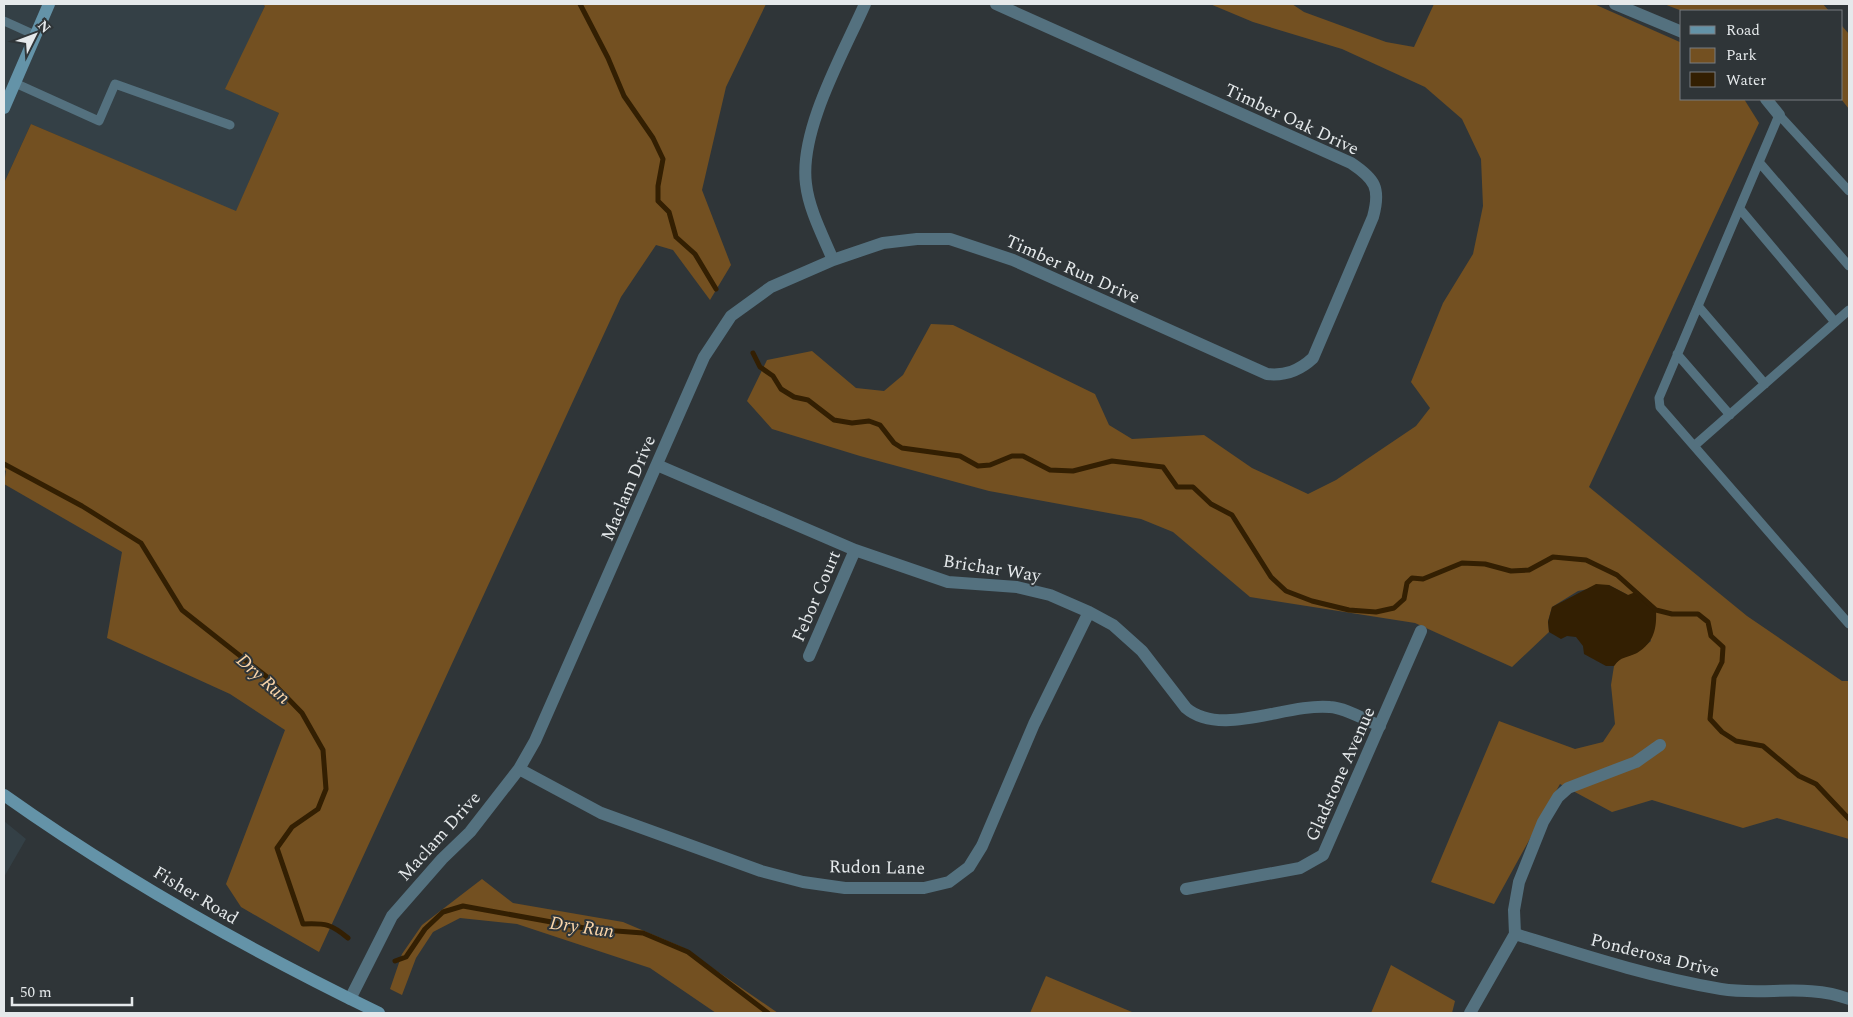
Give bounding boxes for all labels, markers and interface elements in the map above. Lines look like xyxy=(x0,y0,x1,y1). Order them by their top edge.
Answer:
north arrow xyxy=(10,10,60,60)
legend xyxy=(1680,10,1843,100)
text: N xyxy=(33,15,56,38)
text: Road xyxy=(1726,19,1760,42)
text: Park xyxy=(1726,44,1757,67)
text: Water xyxy=(1726,69,1766,92)
street label: Timber Oak Drive xyxy=(1220,76,1363,162)
street label: Timber Run Drive xyxy=(1001,228,1144,311)
street label: Maclam Drive xyxy=(594,431,663,545)
street label: Febor Court xyxy=(785,546,848,646)
street label: Brichar Way xyxy=(941,547,1044,590)
water label: Dry Run xyxy=(229,647,297,712)
street label: Gladstone Avenue xyxy=(1299,703,1382,846)
street label: Maclam Drive xyxy=(392,785,487,887)
street label: Rudon Lane xyxy=(829,853,925,882)
street label: Fisher Road xyxy=(148,859,244,932)
water label: Dry Run xyxy=(548,909,616,946)
street label: Ponderosa Drive xyxy=(1588,926,1722,985)
scale bar xyxy=(12,974,132,1006)
text: 50 m xyxy=(20,981,52,1004)

